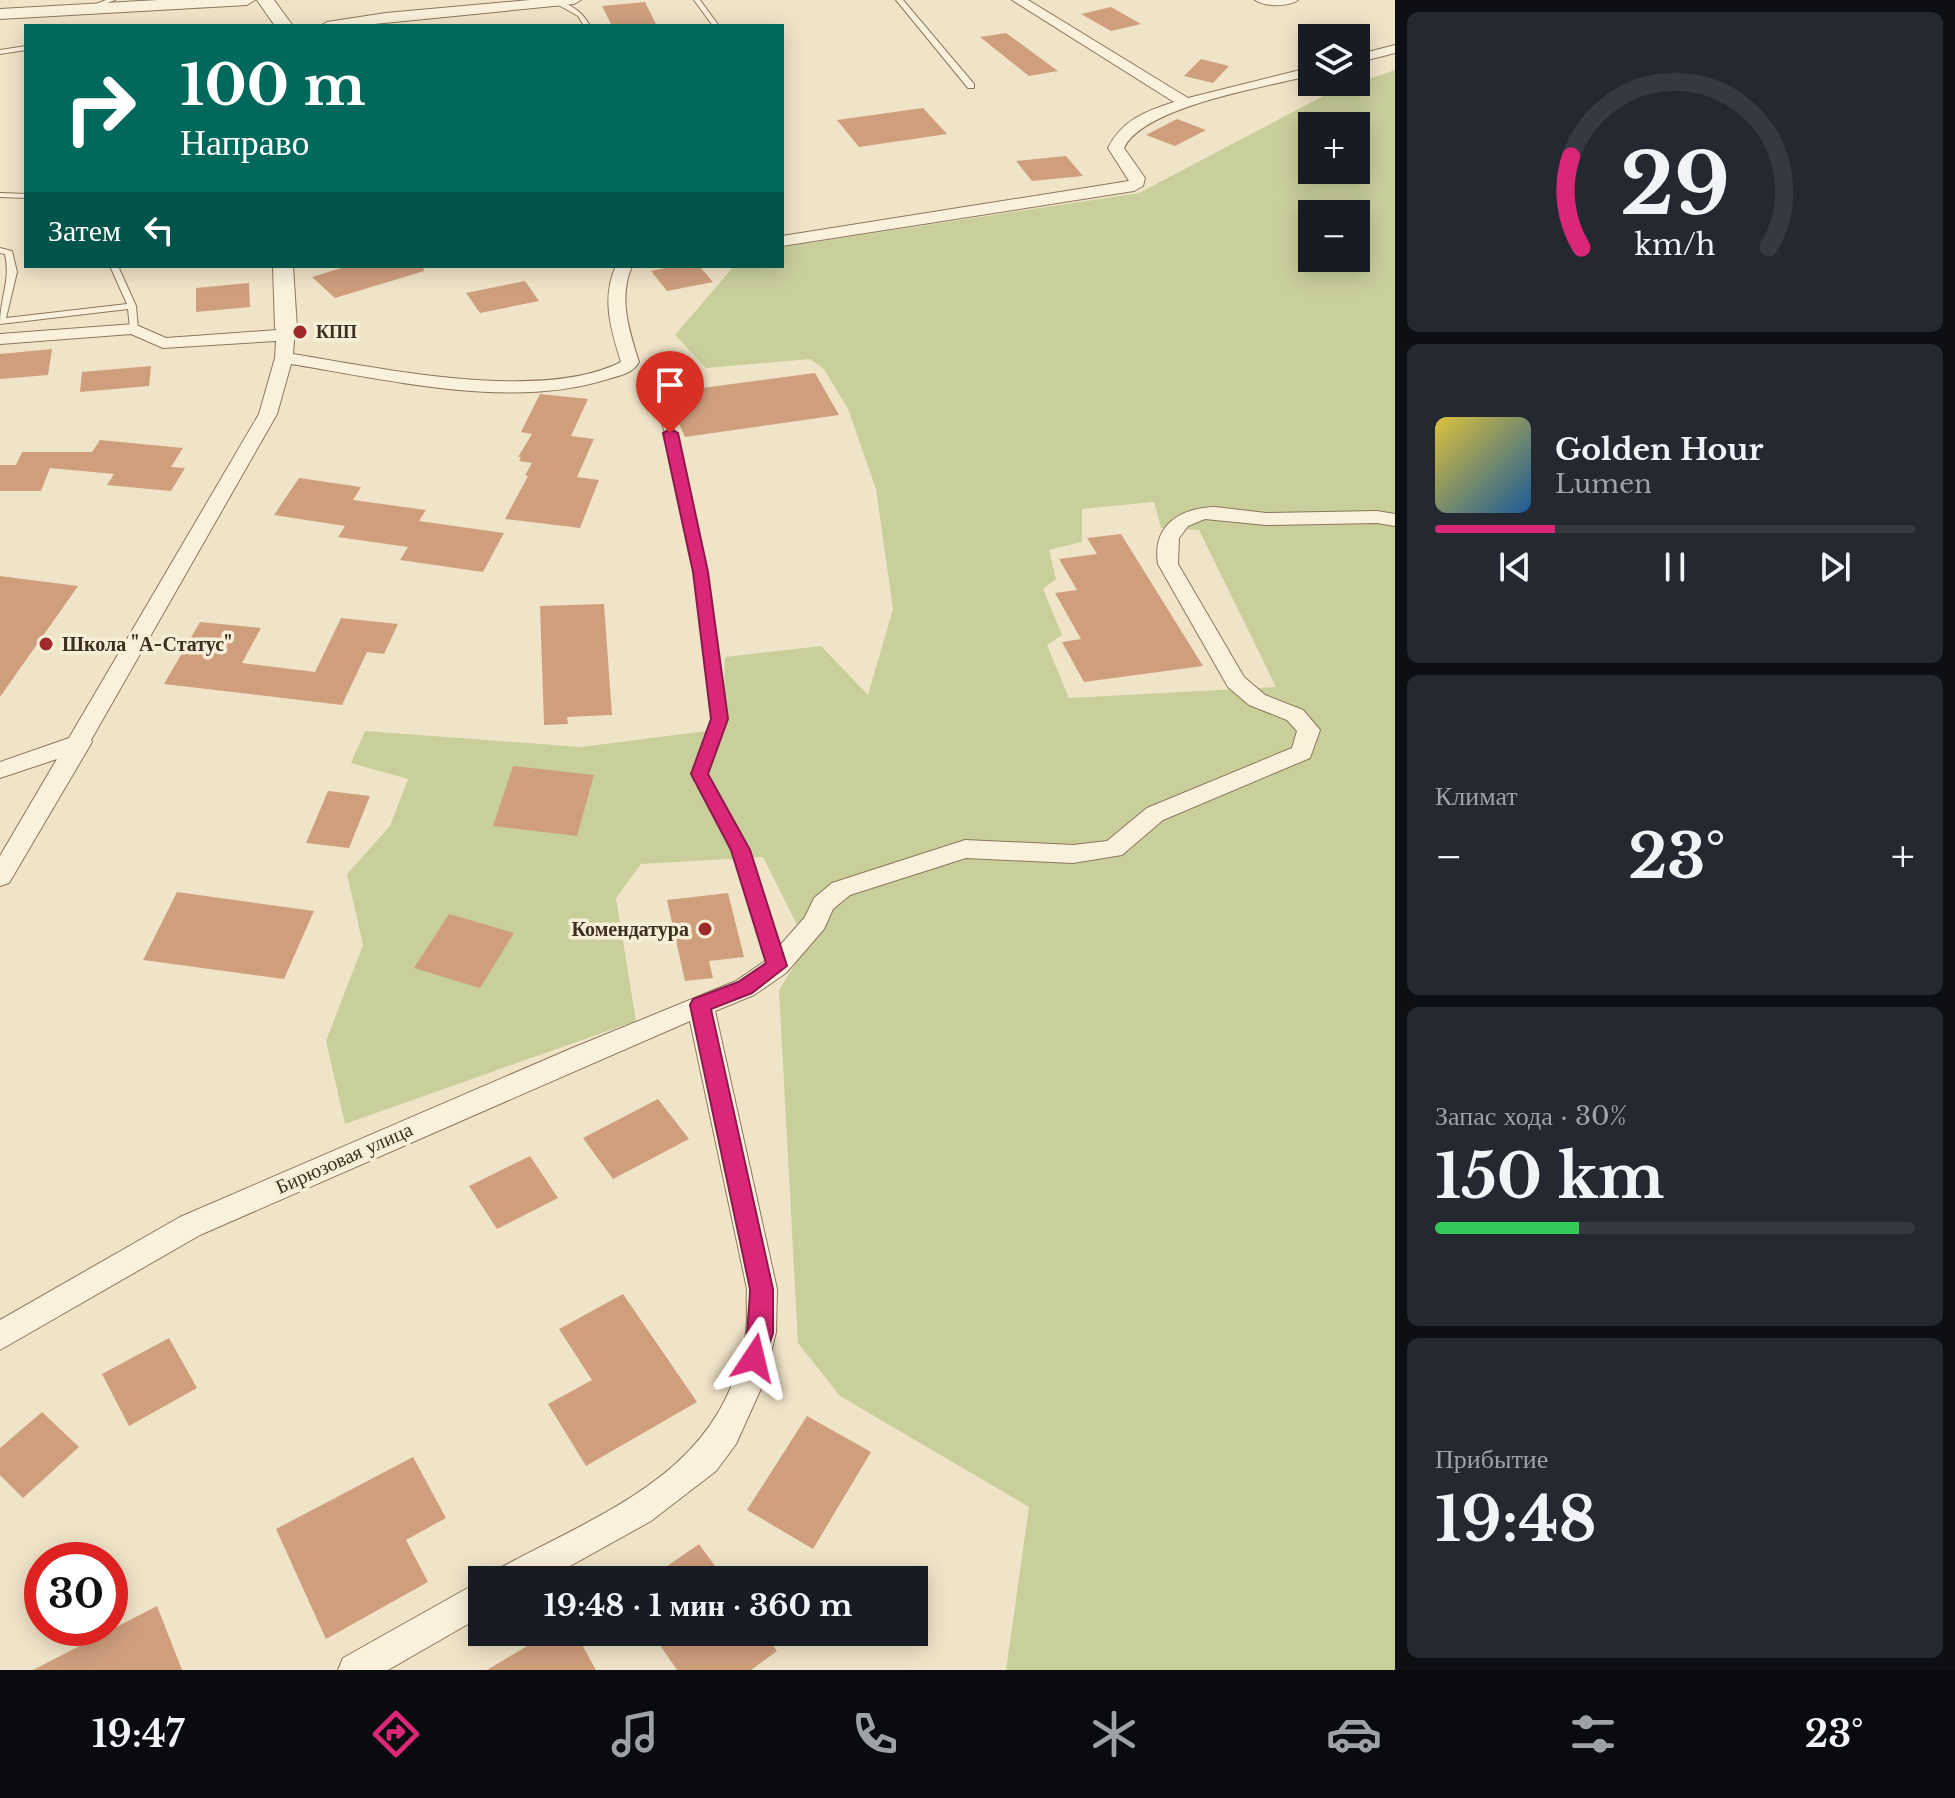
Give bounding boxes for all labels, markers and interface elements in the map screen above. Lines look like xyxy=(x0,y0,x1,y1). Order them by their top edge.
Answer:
map controls xyxy=(1298,24,1370,272)
button: layers xyxy=(1298,24,1370,96)
text: 100 m xyxy=(180,51,366,120)
icon: right xyxy=(48,56,152,160)
button: + xyxy=(1298,112,1370,184)
text: Направо xyxy=(180,120,310,165)
text: 29 xyxy=(1620,132,1730,235)
button: − xyxy=(1298,200,1370,272)
icon: left xyxy=(137,208,181,252)
text: Затем xyxy=(48,212,121,249)
text: km/h xyxy=(1634,227,1716,263)
place label: КПП xyxy=(316,321,357,343)
marker: КПП xyxy=(291,323,309,341)
pin xyxy=(636,351,704,433)
icon: arrive xyxy=(648,363,692,407)
text: Golden Hour xyxy=(1555,431,1764,468)
text: Lumen xyxy=(1555,468,1652,500)
icon: previous xyxy=(1493,545,1537,589)
icon: pause xyxy=(1653,545,1697,589)
icon: next xyxy=(1813,545,1857,589)
place label: Школа "А-Статус" xyxy=(62,632,232,656)
marker: Школа "А-Статус" xyxy=(37,635,55,653)
text: Климат xyxy=(1435,780,1518,812)
text: 23° xyxy=(1628,820,1726,894)
text: − xyxy=(1435,829,1463,884)
text: + xyxy=(1891,829,1915,884)
place label: Комендатура xyxy=(572,917,689,941)
marker: Комендатура xyxy=(696,920,714,938)
text: Запас хода · 30% xyxy=(1435,1100,1627,1132)
street label: Бирюзовая улица xyxy=(272,1117,416,1199)
text: 150 km xyxy=(1435,1140,1664,1214)
position arrow xyxy=(712,1316,796,1400)
text: Прибытие xyxy=(1435,1443,1548,1475)
text: 19:48 xyxy=(1435,1483,1597,1557)
speed limit sign: 30 xyxy=(24,1542,128,1646)
text: 19:48 · 1 мин · 360 m xyxy=(544,1587,852,1624)
icon: directions xyxy=(368,1706,424,1762)
icon: music xyxy=(607,1706,663,1762)
icon: phone xyxy=(847,1706,903,1762)
icon: climate xyxy=(1086,1706,1142,1762)
icon: car xyxy=(1326,1706,1382,1762)
icon: filters xyxy=(1565,1706,1621,1762)
text: 19:47 xyxy=(92,1712,184,1757)
text: 23° xyxy=(1805,1712,1863,1757)

